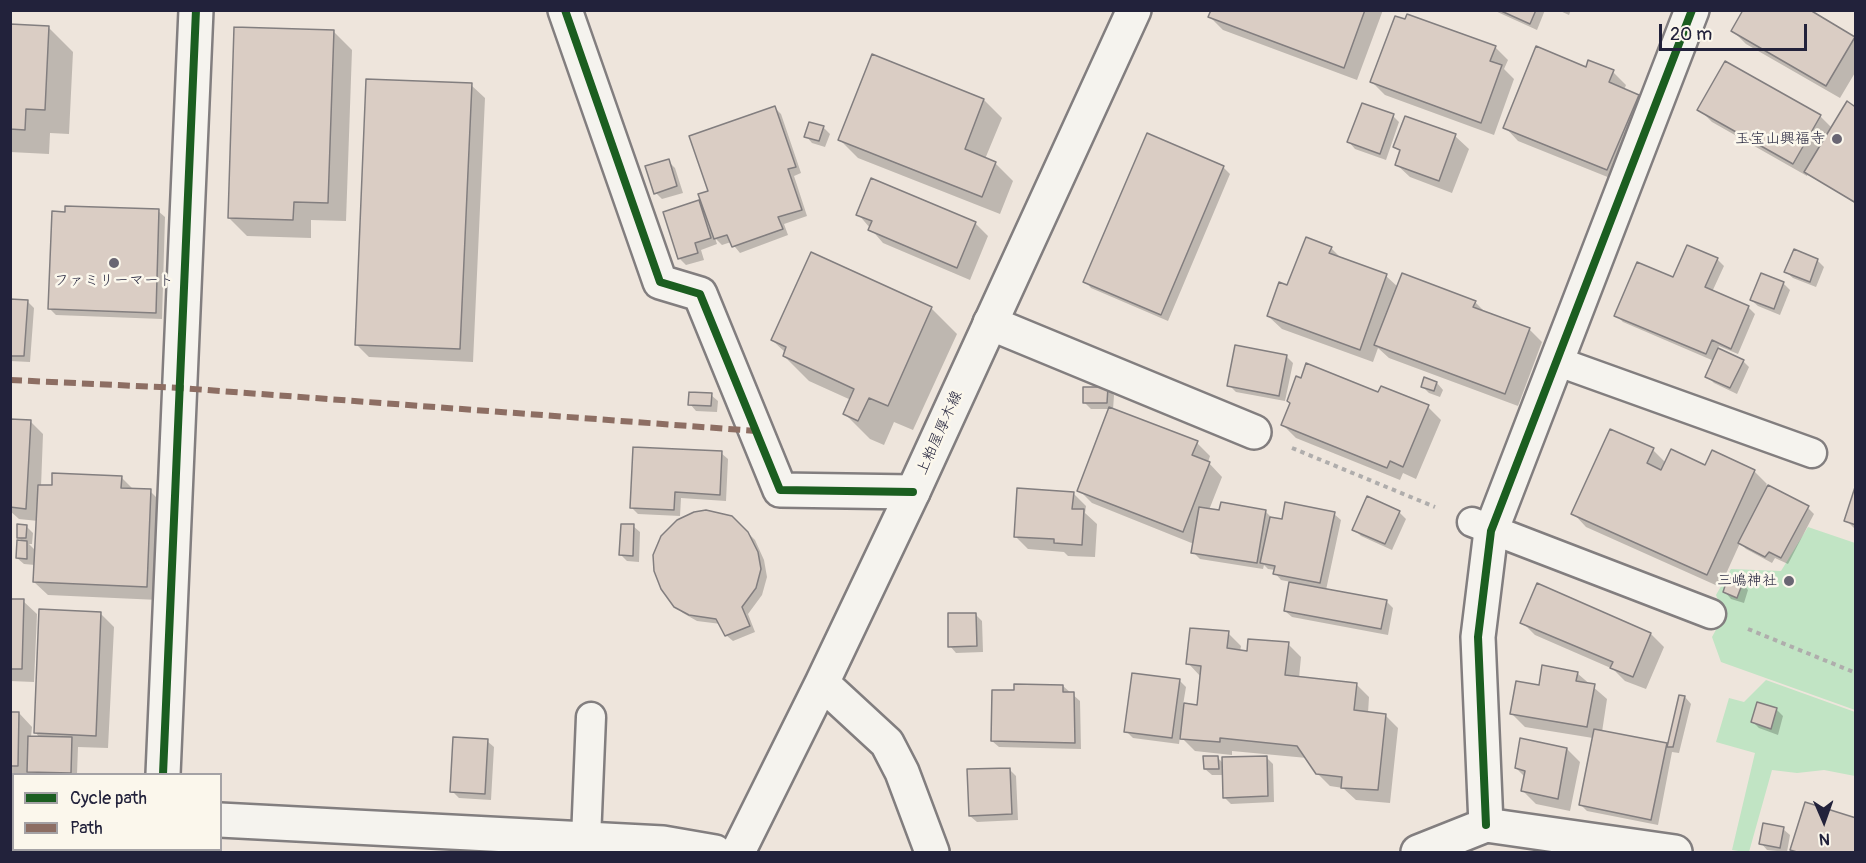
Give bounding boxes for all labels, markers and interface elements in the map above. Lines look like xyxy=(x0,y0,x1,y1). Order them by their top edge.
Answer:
scale bar xyxy=(1662,12,1810,50)
text: 20 m xyxy=(1670,23,1712,46)
place label: 玉宝山興福寺 xyxy=(1735,130,1825,148)
marker: 玉宝山興福寺 xyxy=(1830,132,1844,146)
marker: ファミリーマート xyxy=(107,256,121,270)
place label: ファミリーマート xyxy=(54,272,174,290)
street label: 上粕屋厚木線 xyxy=(913,388,967,478)
place label: 三嶋神社 xyxy=(1717,572,1777,590)
marker: 三嶋神社 xyxy=(1782,574,1796,588)
legend xyxy=(12,773,222,851)
text: Cycle path xyxy=(70,787,147,810)
north arrow xyxy=(1794,791,1854,851)
text: Path xyxy=(70,817,103,840)
text: N xyxy=(1819,829,1830,849)

